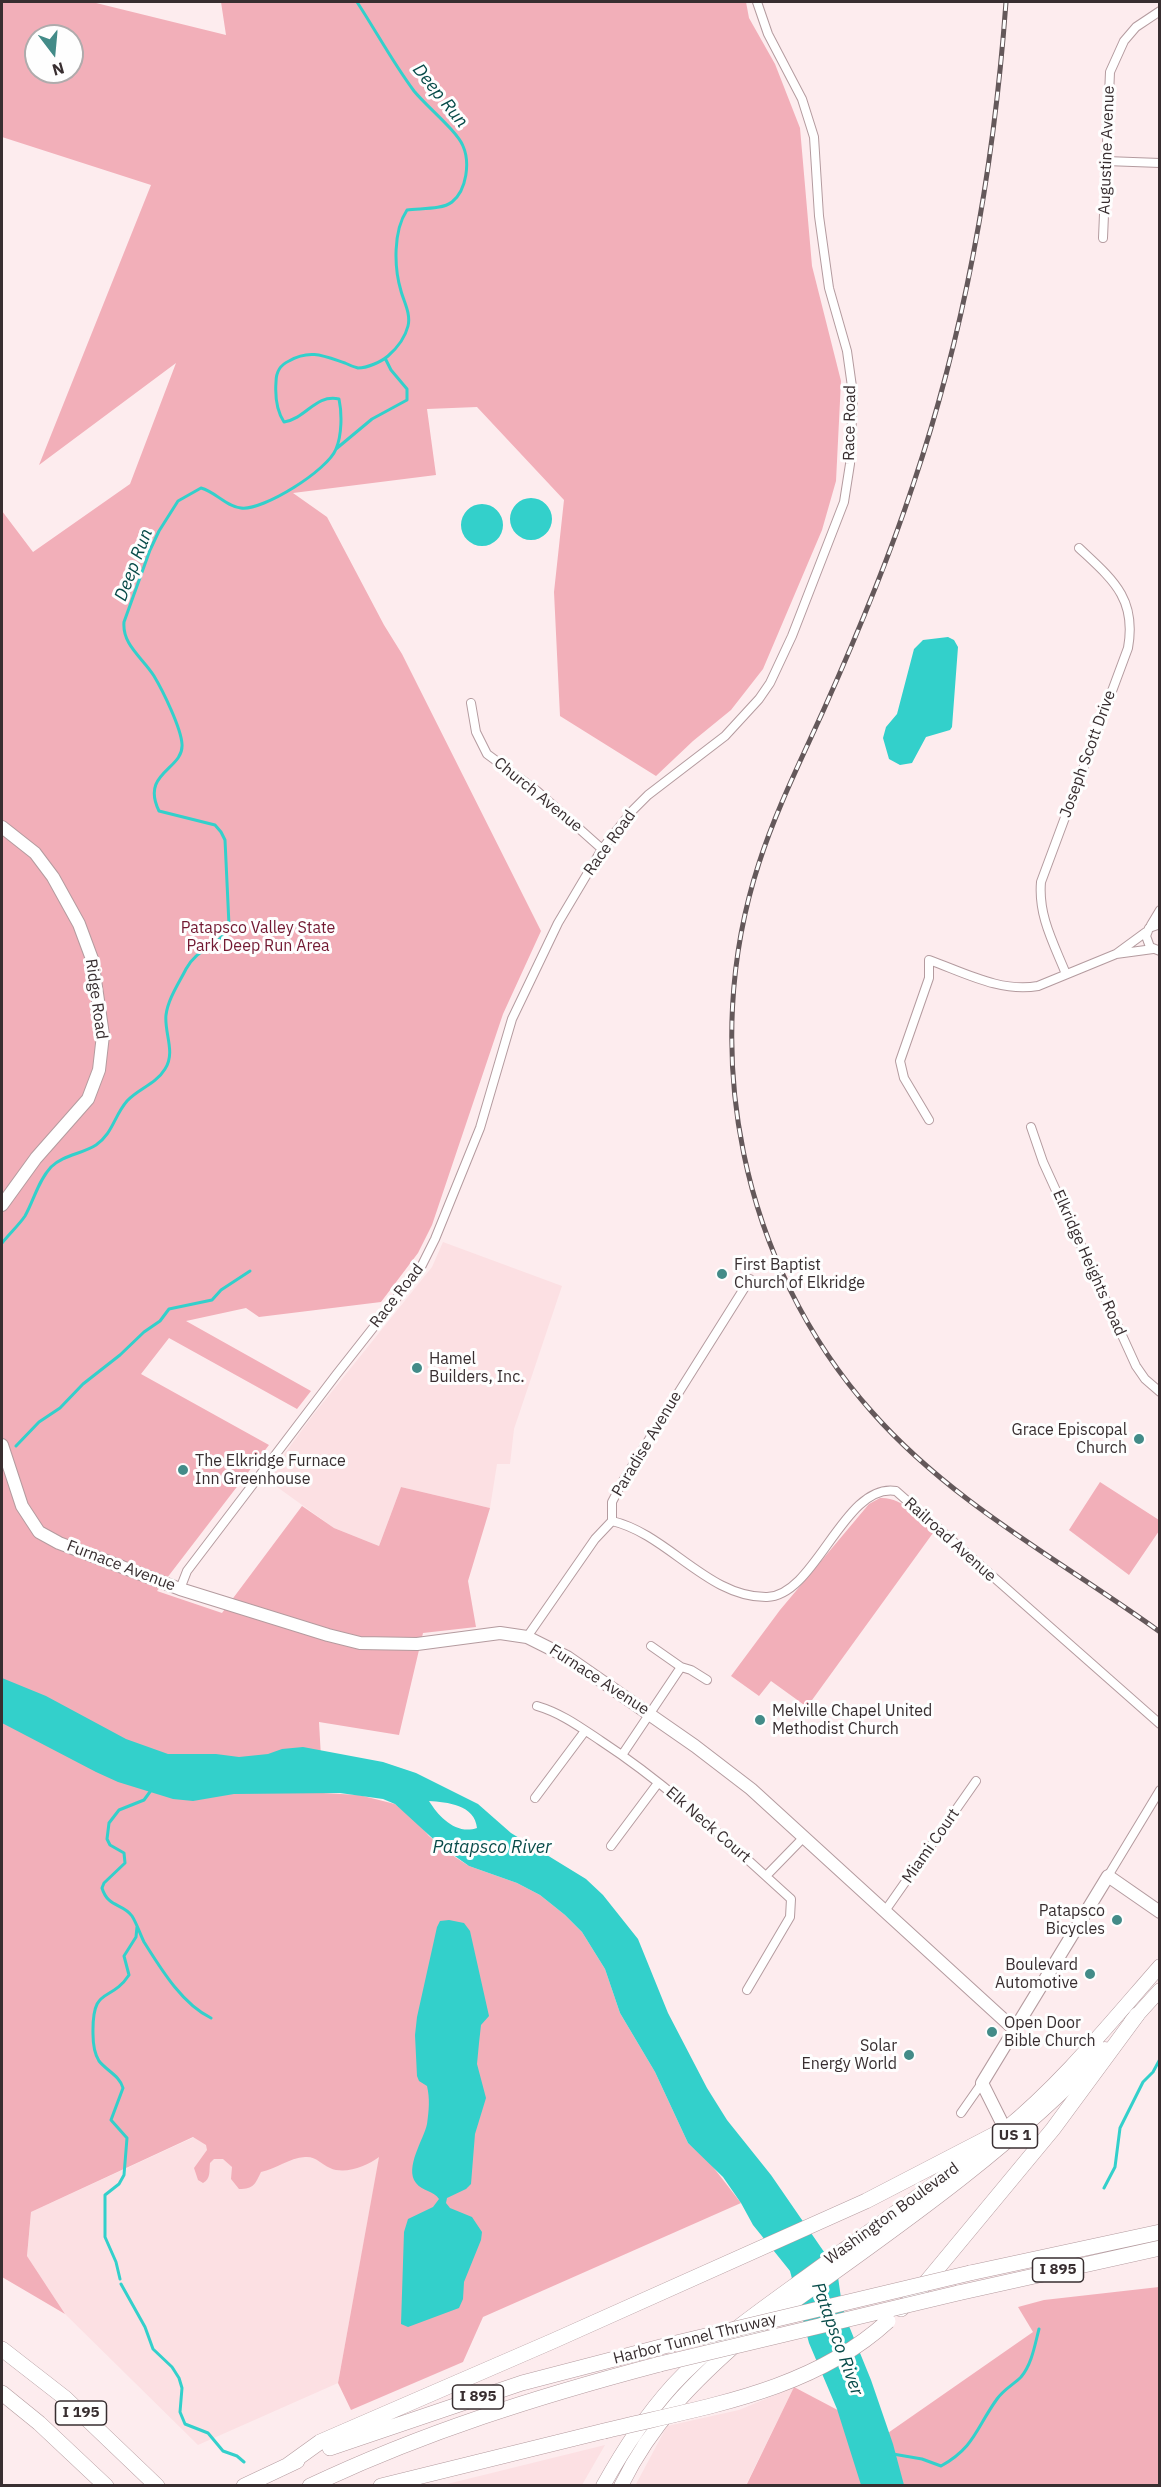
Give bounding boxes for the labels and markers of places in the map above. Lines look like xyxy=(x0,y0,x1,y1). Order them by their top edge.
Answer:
place label: First Baptist Church of Elkridge xyxy=(734,1255,865,1293)
marker: First Baptist Church of Elkridge xyxy=(715,1267,729,1281)
place label: Hamel Builders, Inc. xyxy=(429,1349,525,1387)
marker: Hamel Builders, Inc. xyxy=(410,1361,424,1375)
place label: Grace Episcopal Church xyxy=(1012,1420,1127,1458)
marker: Grace Episcopal Church xyxy=(1132,1432,1146,1446)
place label: The Elkridge Furnace Inn Greenhouse xyxy=(195,1451,346,1489)
marker: The Elkridge Furnace Inn Greenhouse xyxy=(176,1463,190,1477)
place label: Melville Chapel United Methodist Church xyxy=(772,1701,932,1739)
marker: Melville Chapel United Methodist Church xyxy=(753,1713,767,1727)
place label: Patapsco Bicycles xyxy=(1039,1901,1105,1939)
marker: Patapsco Bicycles xyxy=(1110,1913,1124,1927)
place label: Boulevard Automotive xyxy=(995,1955,1078,1993)
marker: Boulevard Automotive xyxy=(1083,1967,1097,1981)
place label: Open Door Bible Church xyxy=(1004,2013,1096,2051)
marker: Open Door Bible Church xyxy=(985,2025,999,2039)
place label: Solar Energy World xyxy=(802,2036,897,2074)
marker: Solar Energy World xyxy=(902,2048,916,2062)

